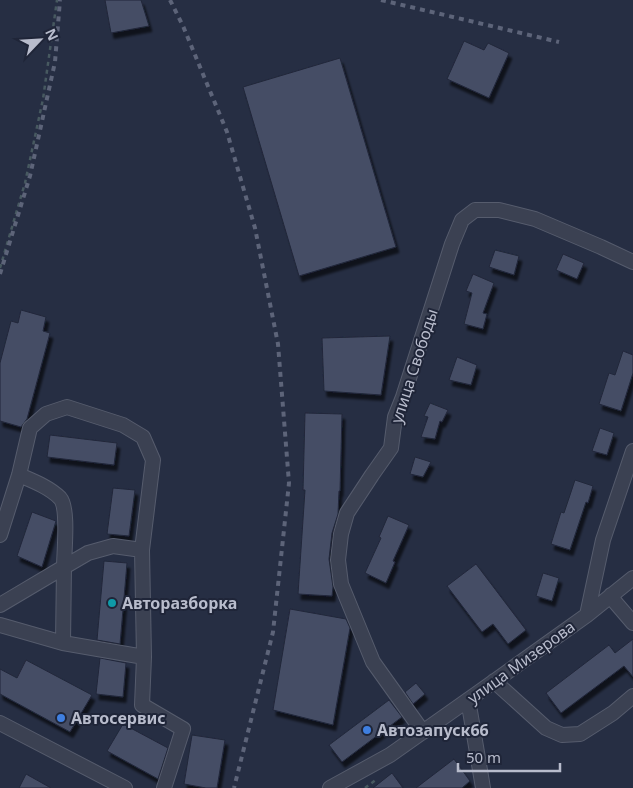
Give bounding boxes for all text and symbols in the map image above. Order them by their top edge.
north arrow [15,15,65,65]
text: N [41,25,63,43]
street label: улица Свободы [385,306,443,426]
place label: Авторазборка [122,592,237,614]
marker: Авторазборка [106,597,118,609]
street label: улица Мизерова [463,616,579,708]
place label: Автосервис [71,707,166,729]
marker: Автосервис [55,712,67,724]
place label: Автозапуск66 [377,719,489,741]
marker: Автозапуск66 [361,724,373,736]
scale bar [458,740,560,772]
text: 50 m [466,747,501,767]

